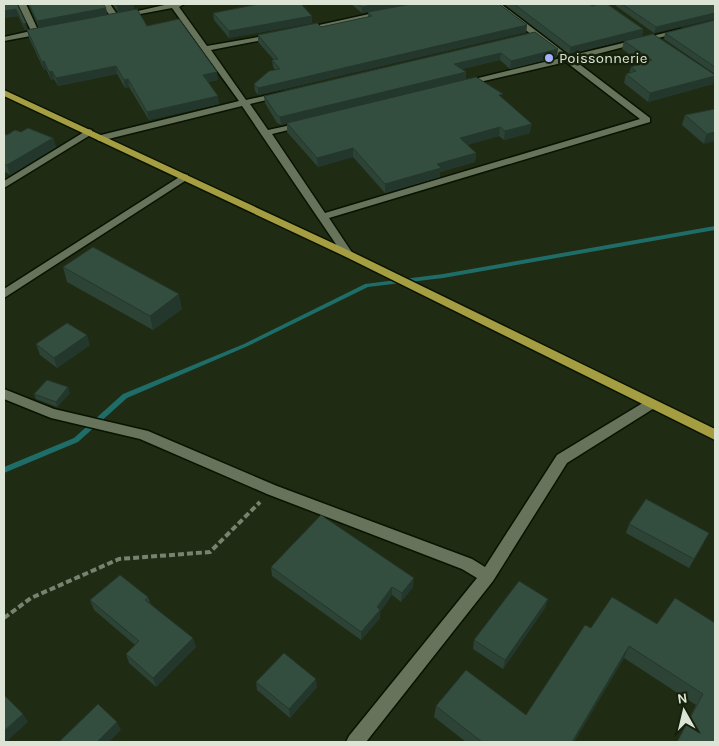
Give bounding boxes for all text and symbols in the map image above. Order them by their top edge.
place label: Poissonnerie [559,49,647,67]
marker: Poissonnerie [543,52,555,64]
north arrow [659,686,709,736]
text: N [676,690,688,708]

